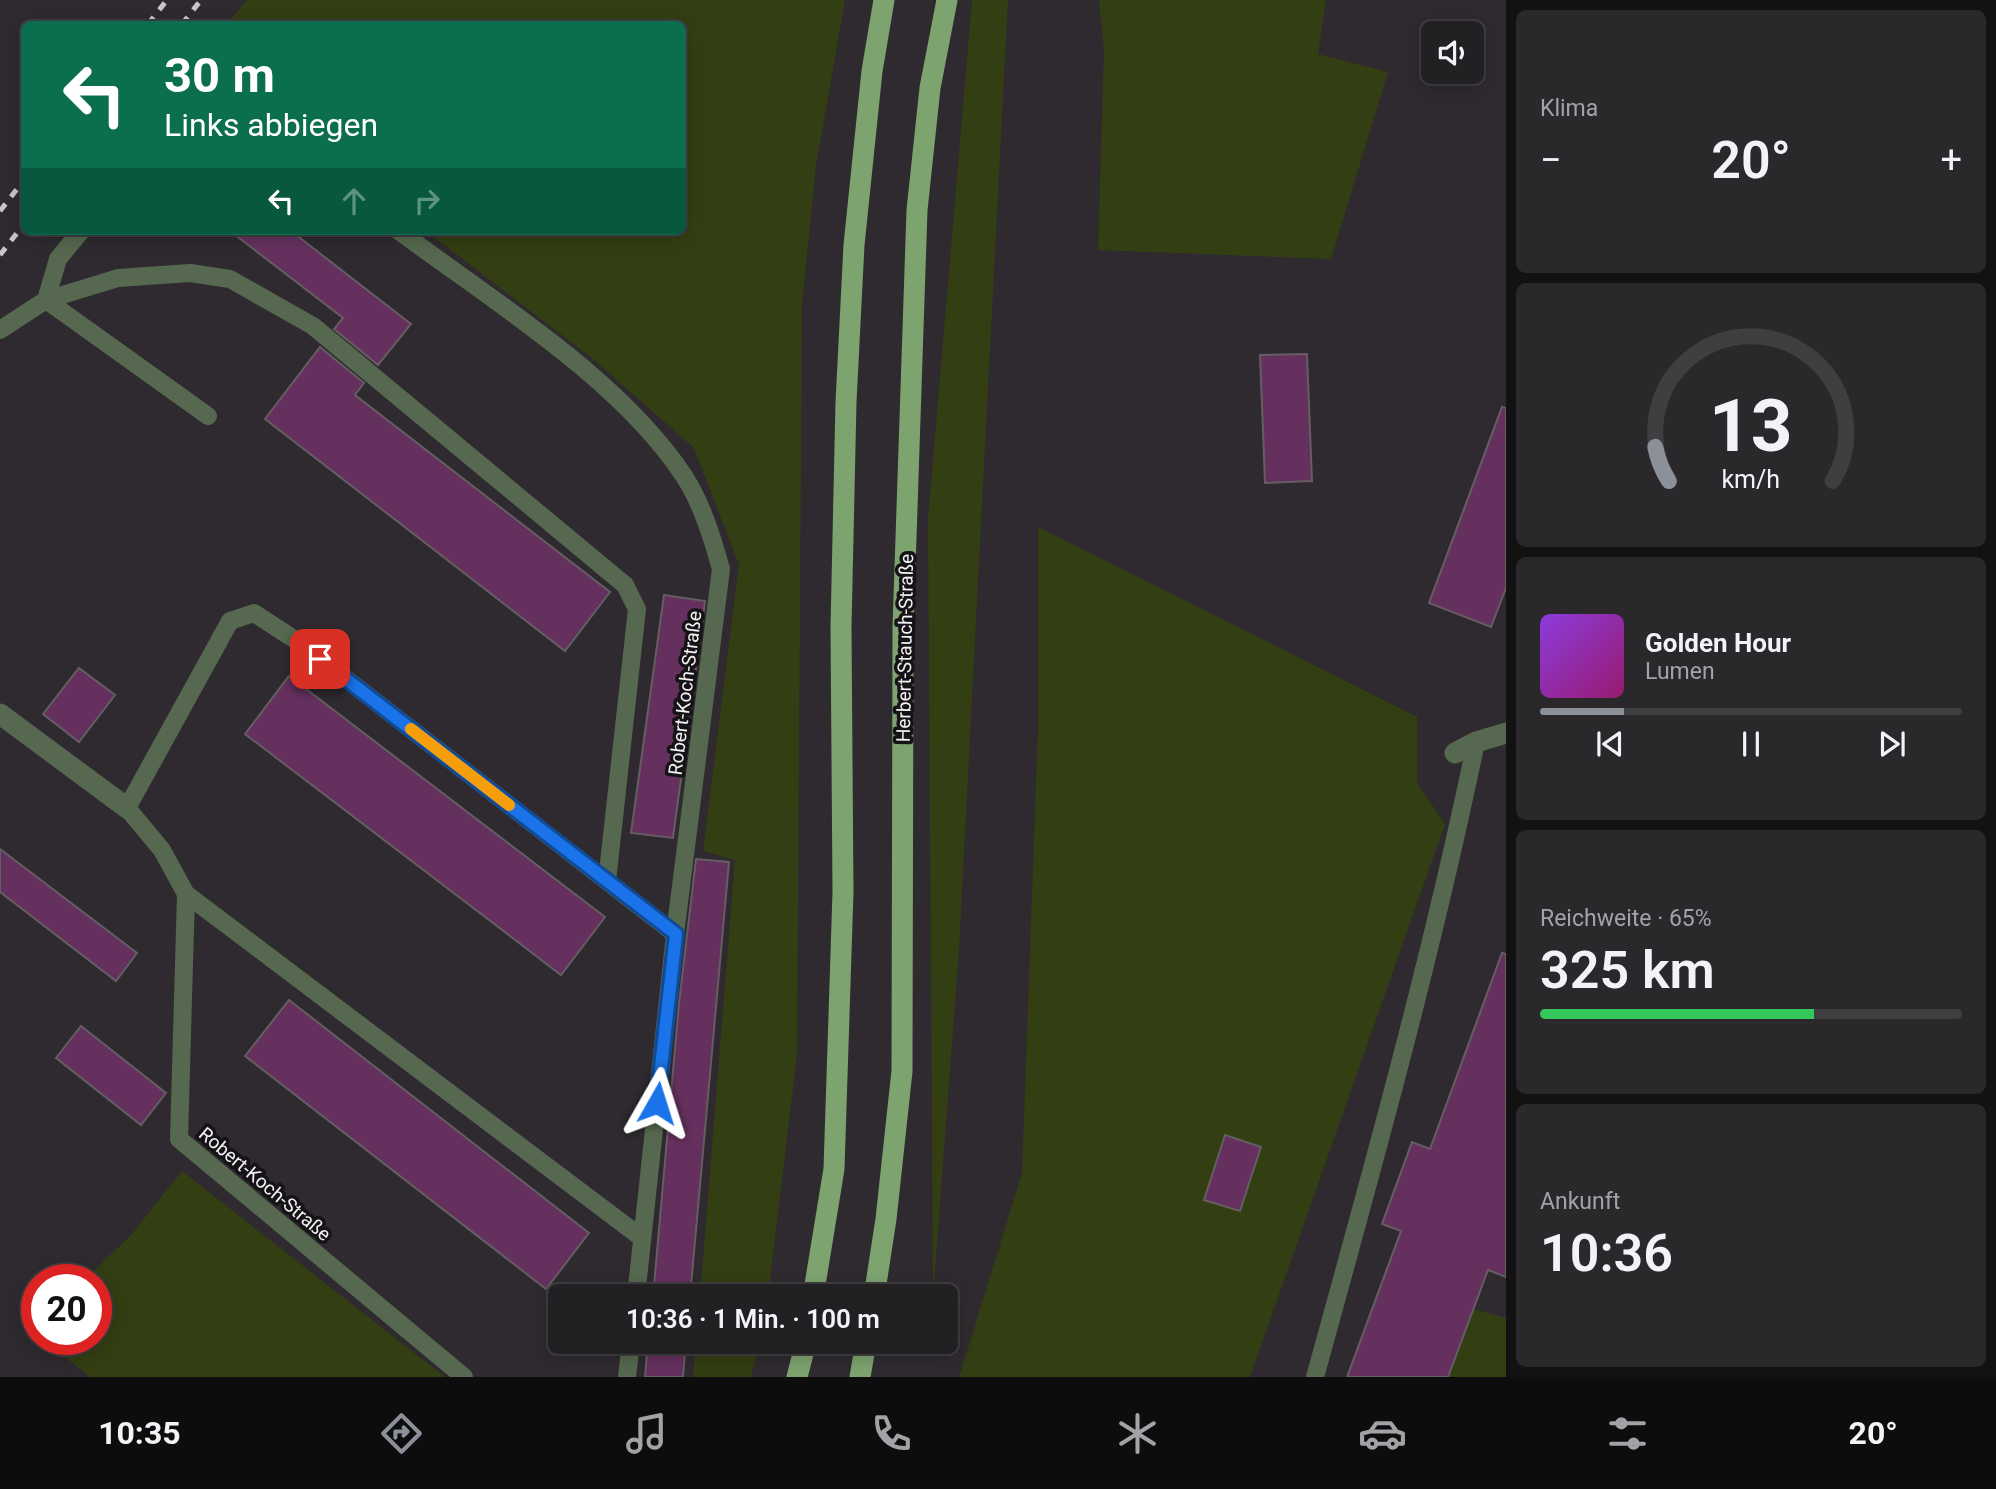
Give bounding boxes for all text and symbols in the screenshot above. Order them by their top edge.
map controls [1421,21,1484,84]
button: sound [1421,21,1484,84]
text: 30 m [164,47,275,104]
icon: left [49,49,140,140]
text: Klima [1540,95,1598,122]
text: Links abbiegen [164,106,378,144]
text: 20° [1711,130,1791,191]
text: − [1540,138,1562,182]
text: + [1940,138,1962,182]
icon: left [262,182,300,220]
icon: ahead [335,182,373,220]
icon: right [408,182,446,220]
text: 13 [1709,384,1793,470]
text: km/h [1722,465,1780,494]
street label: Herbert-Stauch-Straße [892,554,918,742]
street label: Robert-Koch-Straße [664,610,706,776]
text: Golden Hour [1645,628,1791,658]
pin [290,629,350,689]
icon: arrive [301,640,339,678]
text: Lumen [1645,658,1715,685]
icon: previous [1591,725,1629,763]
icon: pause [1732,725,1770,763]
icon: next [1873,725,1911,763]
text: Reichweite · 65% [1540,905,1712,932]
text: 325 km [1540,940,1715,1001]
position arrow [620,1066,694,1140]
street label: Robert-Koch-Straße [194,1122,336,1246]
text: Ankunft [1540,1188,1620,1215]
text: 10:36 [1540,1223,1673,1284]
speed limit sign: 20 [21,1264,112,1355]
text: 10:36 · 1 Min. · 100 m [626,1304,880,1334]
icon: directions [377,1409,426,1458]
icon: music [622,1409,671,1458]
icon: phone [867,1409,916,1458]
icon: climate [1113,1409,1162,1458]
icon: car [1358,1409,1407,1458]
icon: filters [1603,1409,1652,1458]
text: 10:35 [98,1414,181,1452]
text: 20° [1849,1414,1898,1452]

